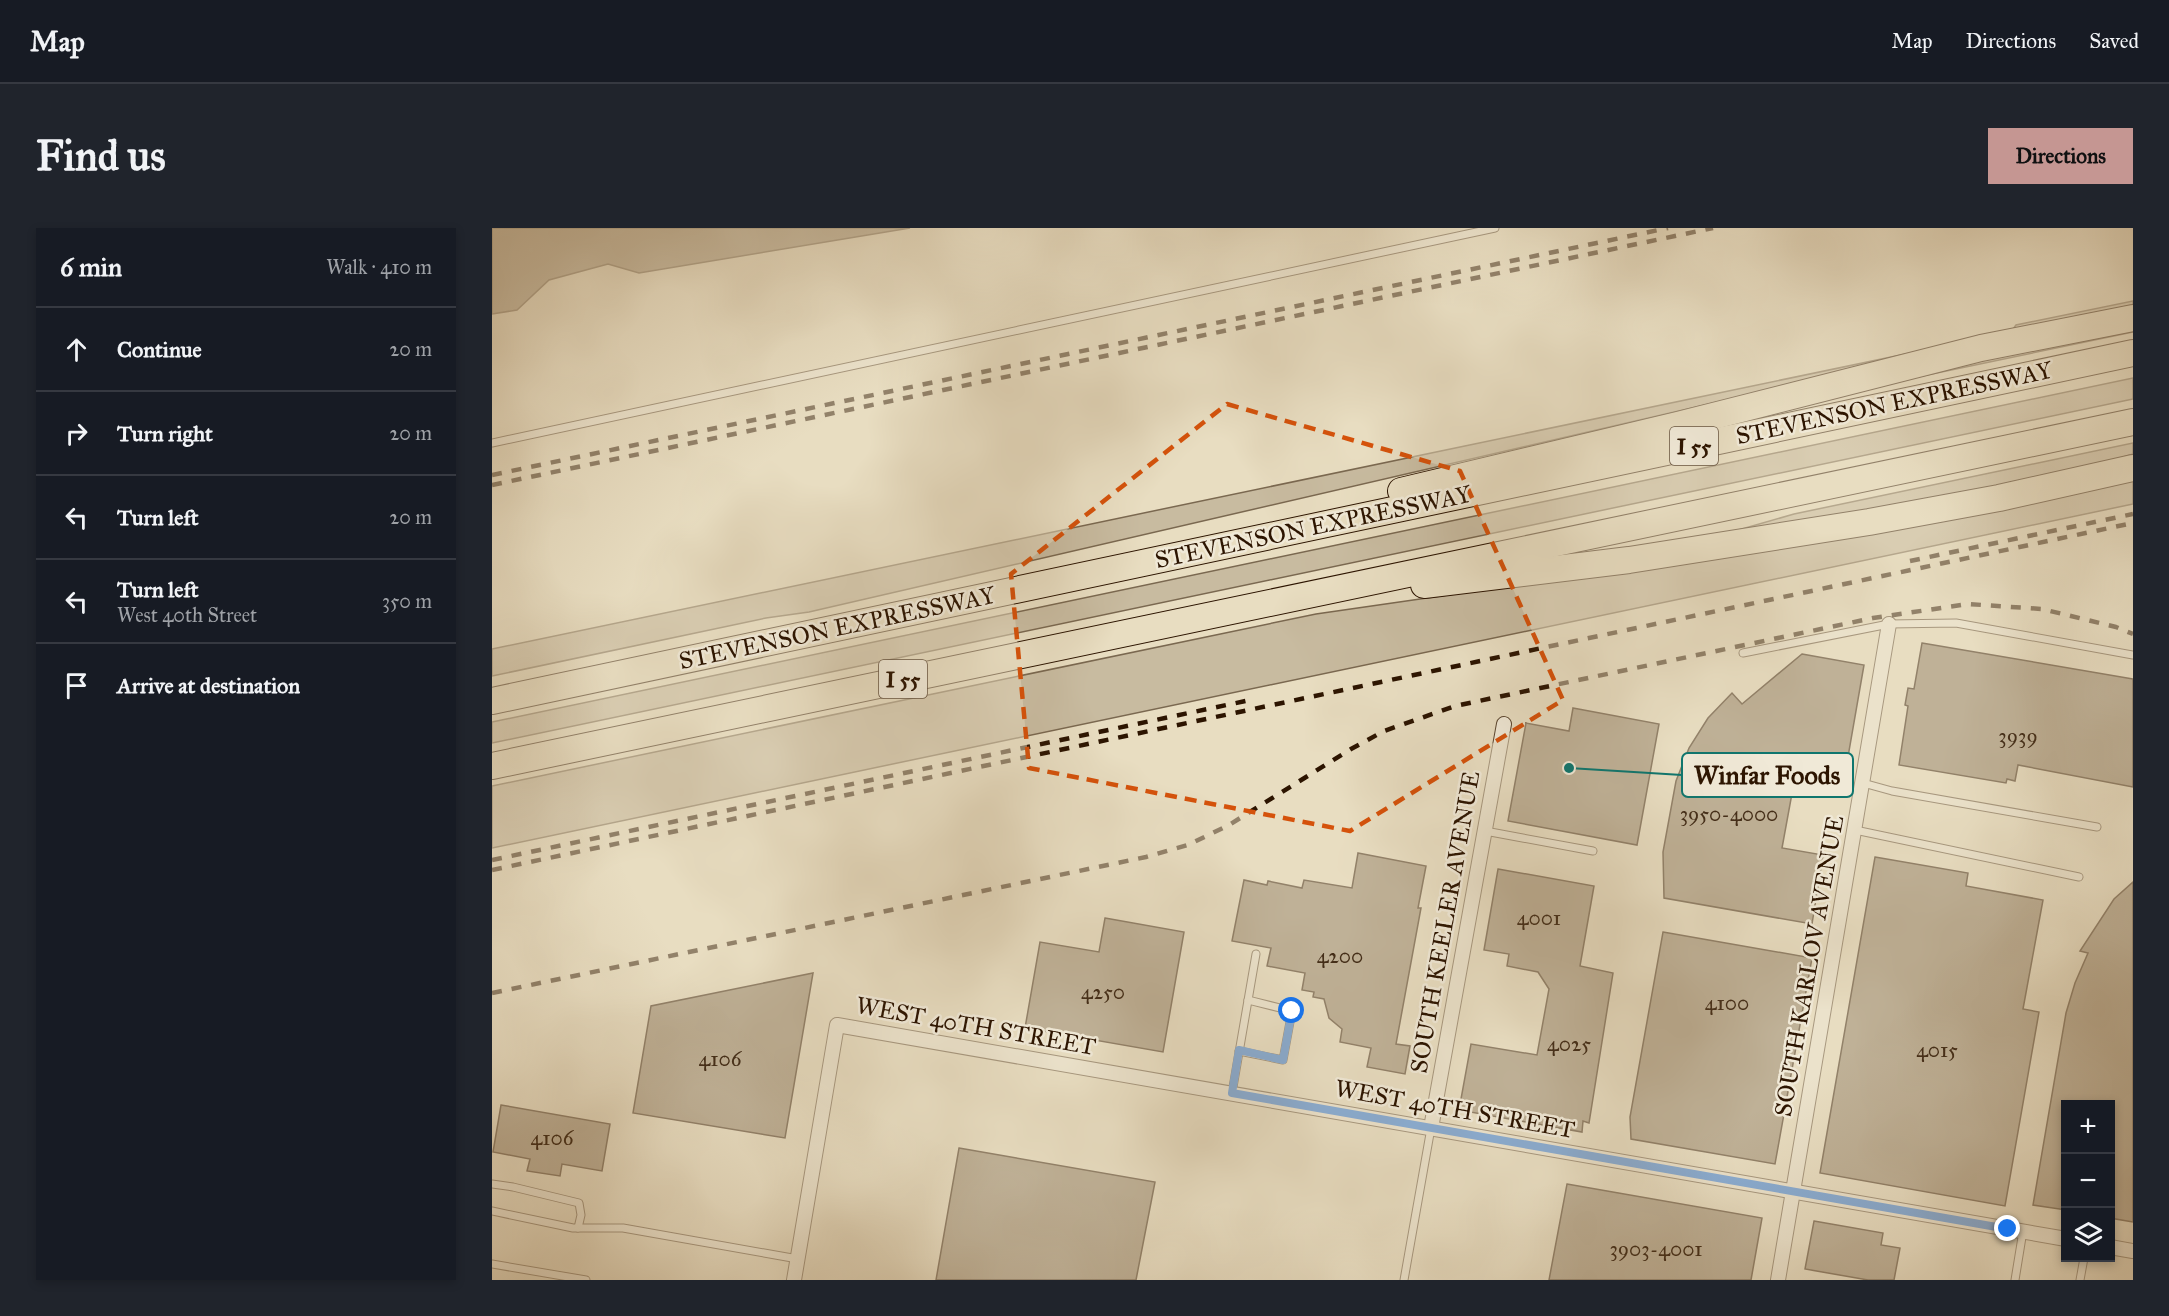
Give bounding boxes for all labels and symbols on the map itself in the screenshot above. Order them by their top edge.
street label: STEVENSON EXPRESSWAY [1733,355,2056,451]
road number: I 55 [1670,427,1718,465]
street label: STEVENSON EXPRESSWAY [1152,479,1475,575]
street label: STEVENSON EXPRESSWAY [676,580,999,676]
road number: I 55 [879,660,927,698]
house number: 3939 [1998,723,2038,749]
callout: Winfar Foods [1682,753,1853,797]
text: Winfar Foods [1694,759,1841,791]
street label: SOUTH KEELER AVENUE [1404,769,1486,1075]
house number: 3950-4000 [1680,801,1778,827]
street label: SOUTH KARLOV AVENUE [1768,813,1850,1119]
house number: 4001 [1517,905,1561,931]
house number: 4200 [1317,943,1363,969]
house number: 4250 [1081,979,1125,1005]
street label: WEST 40TH STREET [854,990,1098,1062]
house number: 4100 [1705,990,1749,1016]
route start [1278,997,1304,1023]
house number: 4025 [1547,1031,1591,1057]
house number: 4015 [1916,1037,1958,1063]
house number: 4106 [699,1046,743,1072]
street label: WEST 40TH STREET [1333,1073,1577,1145]
house number: 4106 [531,1125,575,1151]
route end [1994,1215,2020,1241]
house number: 3903-4001 [1609,1236,1703,1262]

